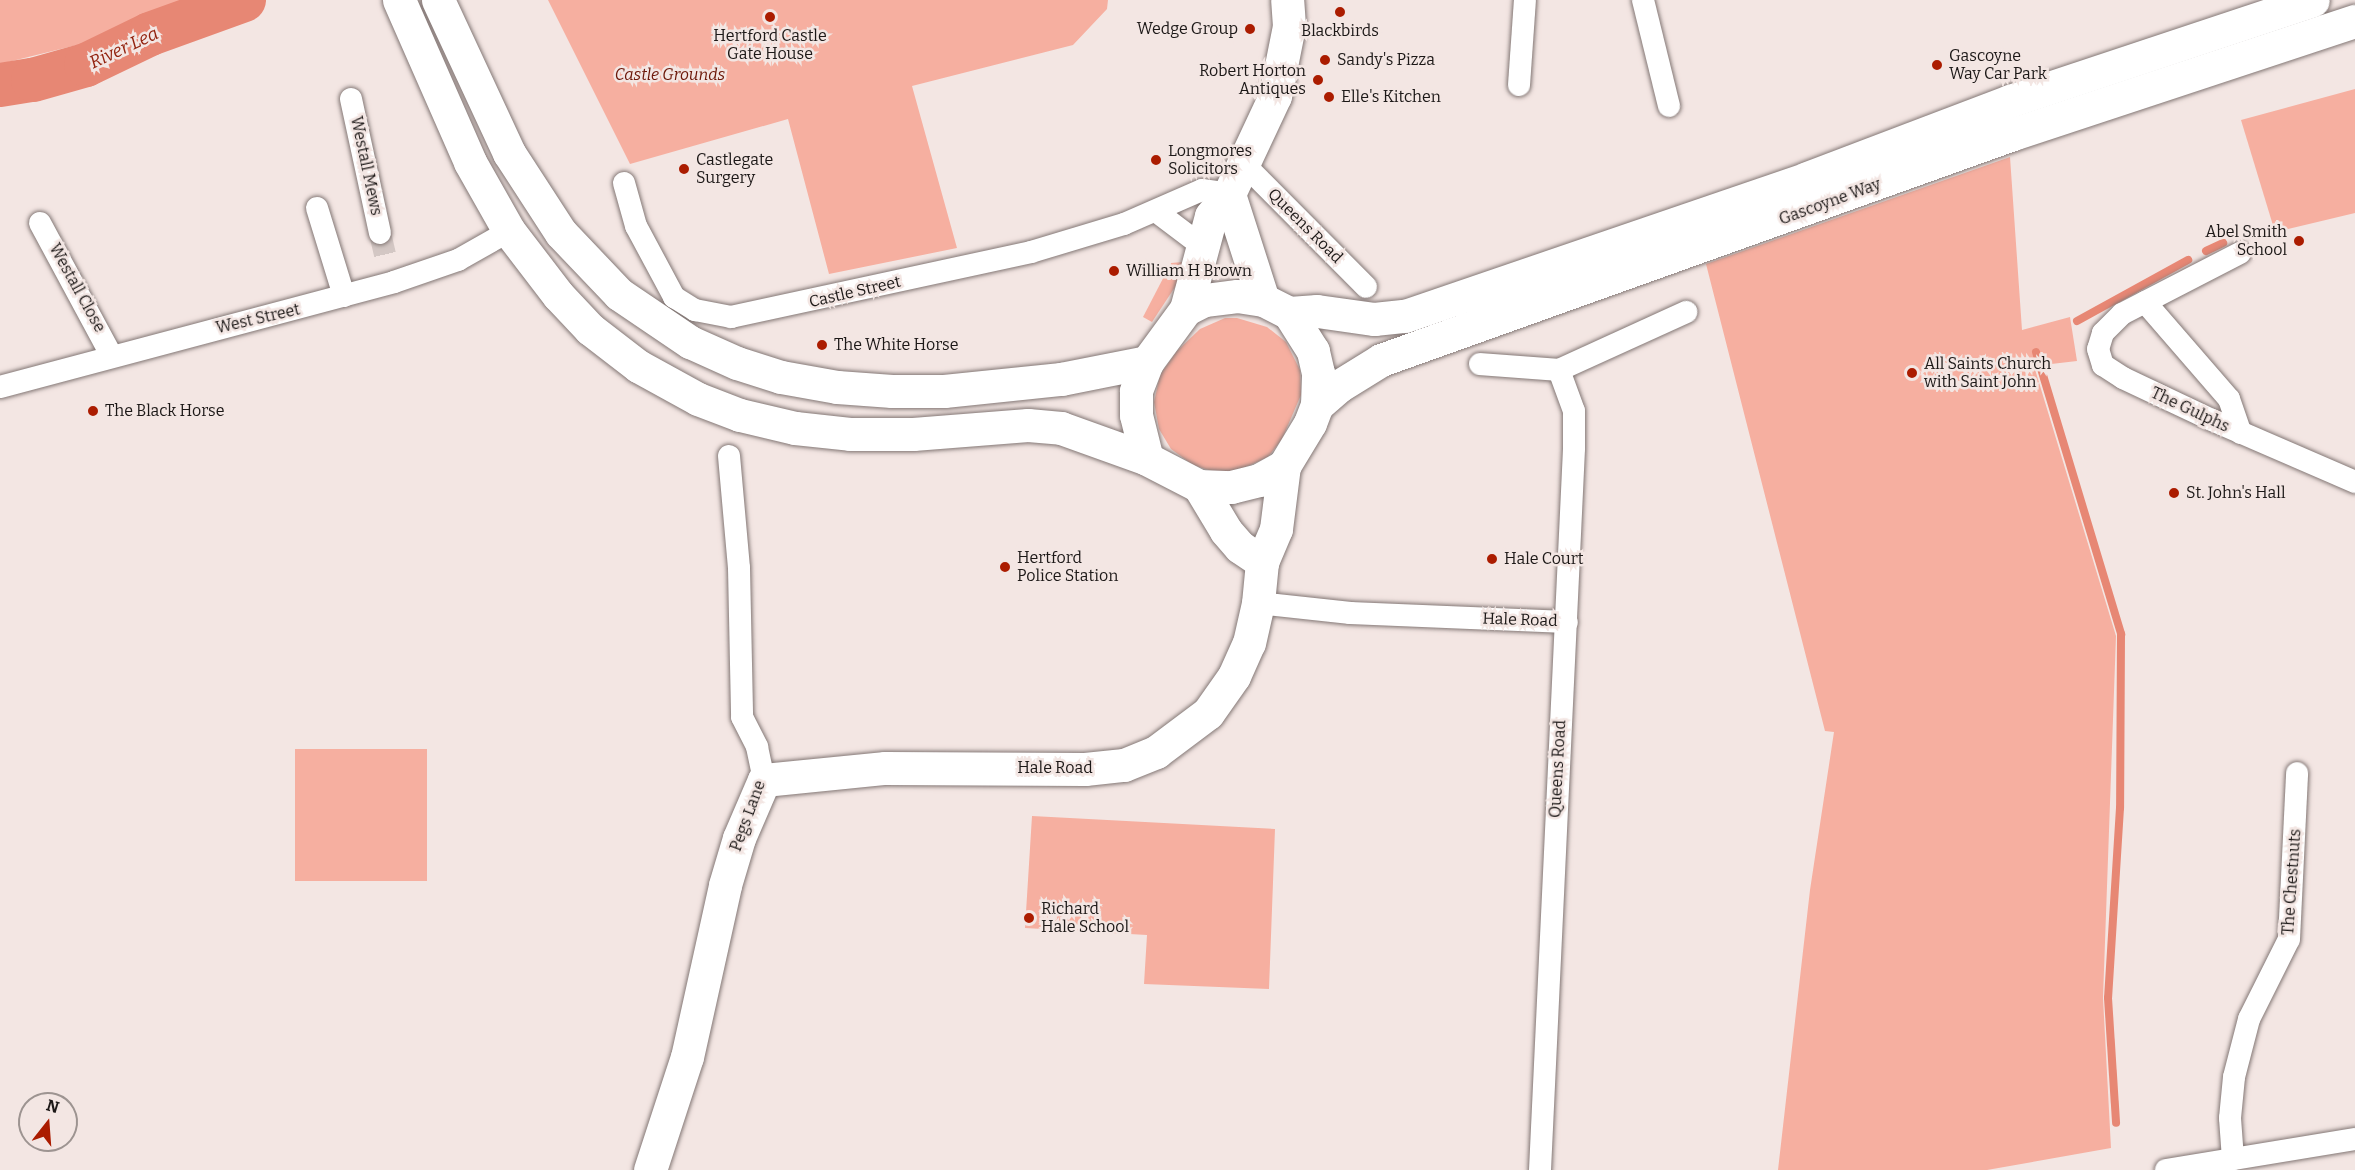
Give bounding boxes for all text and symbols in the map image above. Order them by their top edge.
marker: Blackbirds [1333,5,1347,19]
marker: Hertford Castle Gate House [763,10,777,24]
place label: Wedge Group [1137,19,1238,39]
place label: Blackbirds [1301,21,1379,41]
marker: Wedge Group [1243,22,1257,36]
water label: River Lea [86,23,162,73]
place label: Hertford Castle Gate House [713,26,827,64]
place label: Gascoyne Way Car Park [1949,46,2047,84]
place label: Sandy's Pizza [1337,50,1435,70]
marker: Sandy's Pizza [1318,53,1332,67]
marker: Gascoyne Way Car Park [1930,58,1944,72]
place label: Robert Horton Antiques [1199,61,1306,99]
park label: Castle Grounds [615,65,725,85]
marker: Robert Horton Antiques [1311,73,1325,87]
place label: Elle's Kitchen [1341,87,1441,107]
marker: Elle's Kitchen [1322,90,1336,104]
street label: Westall Mews [346,115,386,217]
place label: Longmores Solicitors [1168,141,1252,179]
place label: Castlegate Surgery [696,150,773,188]
marker: Longmores Solicitors [1149,153,1163,167]
marker: Castlegate Surgery [677,162,691,176]
street label: Gascoyne Way [1776,175,1884,229]
street label: Queens Road [1264,185,1346,267]
place label: Abel Smith School [2205,222,2287,260]
marker: Abel Smith School [2292,234,2306,248]
street label: Westall Close [45,240,109,336]
place label: William H Brown [1126,261,1252,281]
marker: William H Brown [1107,264,1121,278]
street label: Castle Street [807,272,903,312]
street label: West Street [214,300,302,338]
place label: The White Horse [834,335,958,355]
marker: The White Horse [815,338,829,352]
place label: All Saints Church with Saint John [1924,354,2051,392]
marker: All Saints Church with Saint John [1905,366,1919,380]
street label: The Gulphs [2148,383,2232,437]
place label: The Black Horse [105,401,224,421]
marker: The Black Horse [86,404,100,418]
place label: St. John's Hall [2186,483,2285,503]
marker: St. John's Hall [2167,486,2181,500]
place label: Hertford Police Station [1017,548,1118,586]
place label: Hale Court [1504,549,1584,569]
marker: Hale Court [1485,552,1499,566]
marker: Hertford Police Station [998,560,1012,574]
street label: Hale Road [1482,609,1558,631]
street label: Queens Road [1546,720,1570,818]
street label: Hale Road [1017,758,1093,778]
street label: Pegs Lane [726,778,770,854]
street label: The Chestnuts [2279,828,2305,936]
place label: Richard Hale School [1041,899,1129,937]
marker: Richard Hale School [1022,911,1036,925]
north arrow [18,1092,78,1152]
text: N [44,1095,62,1117]

